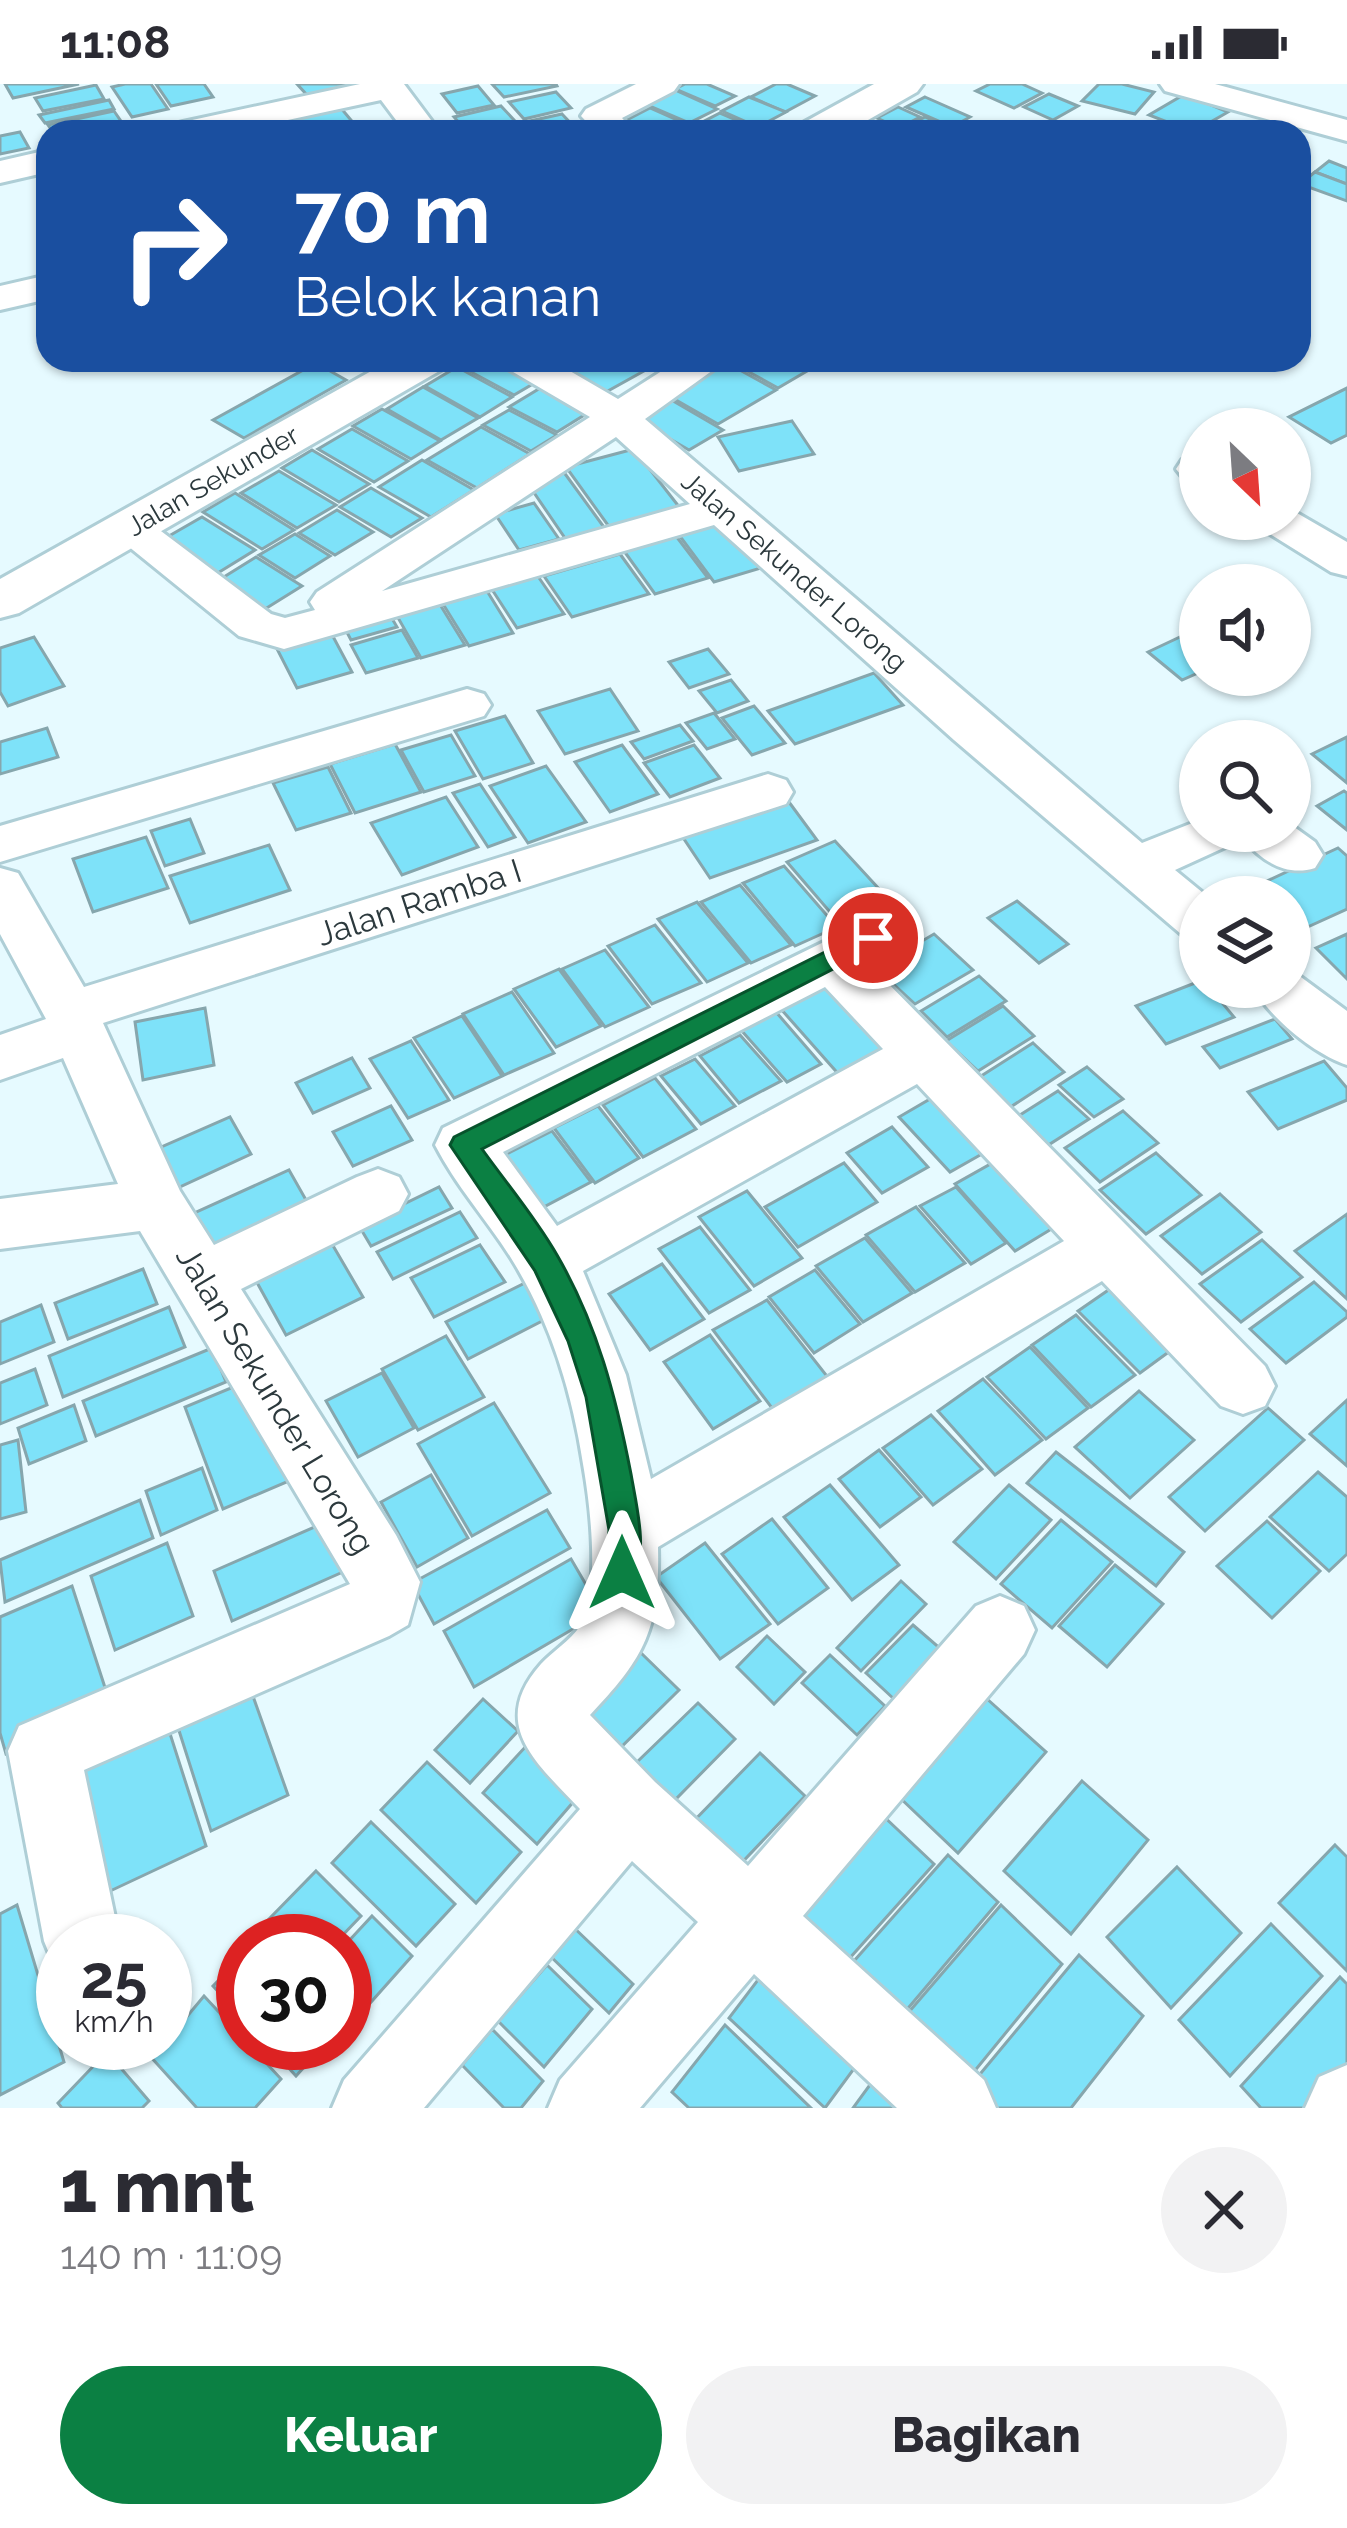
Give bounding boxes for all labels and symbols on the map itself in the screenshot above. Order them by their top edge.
north arrow [1179,408,1311,540]
street label: Jalan Sekunder [122,419,304,542]
street label: Jalan Sekunder Lorong [676,465,913,678]
street label: Jalan Ramba I [312,851,526,954]
pin [822,887,924,989]
street label: Jalan Sekunder Lorong [168,1239,383,1561]
position arrow [559,1510,685,1636]
speed limit sign: 30 [216,1914,372,2070]

